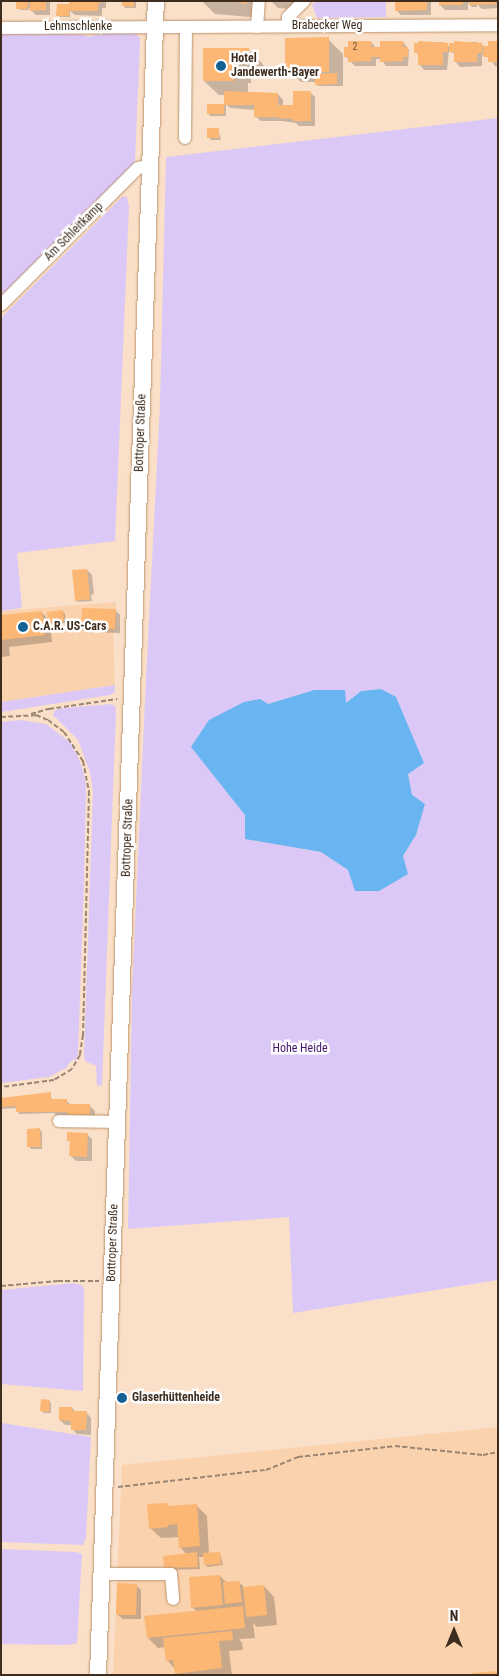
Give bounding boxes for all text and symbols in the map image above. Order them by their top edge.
street label: Brabecker Weg [292,19,362,33]
street label: Lehmschlenke [44,20,112,34]
house number: 2 [353,41,357,53]
place label: Hotel Jandewerth-Bayer [231,52,319,80]
marker: Hotel Jandewerth-Bayer [215,60,227,72]
street label: Am Schleitkamp [42,200,106,264]
street label: Bottroper Straße [132,394,150,472]
place label: C.A.R. US-Cars [33,620,106,634]
marker: C.A.R. US-Cars [17,621,29,633]
street label: Bottroper Straße [119,799,137,877]
park label: Hohe Heide [272,1042,328,1056]
street label: Bottroper Straße [104,1204,122,1282]
place label: Glaserhüttenheide [132,1391,220,1405]
marker: Glaserhüttenheide [116,1392,128,1404]
north arrow [429,1606,479,1656]
text: N [450,1608,458,1624]

